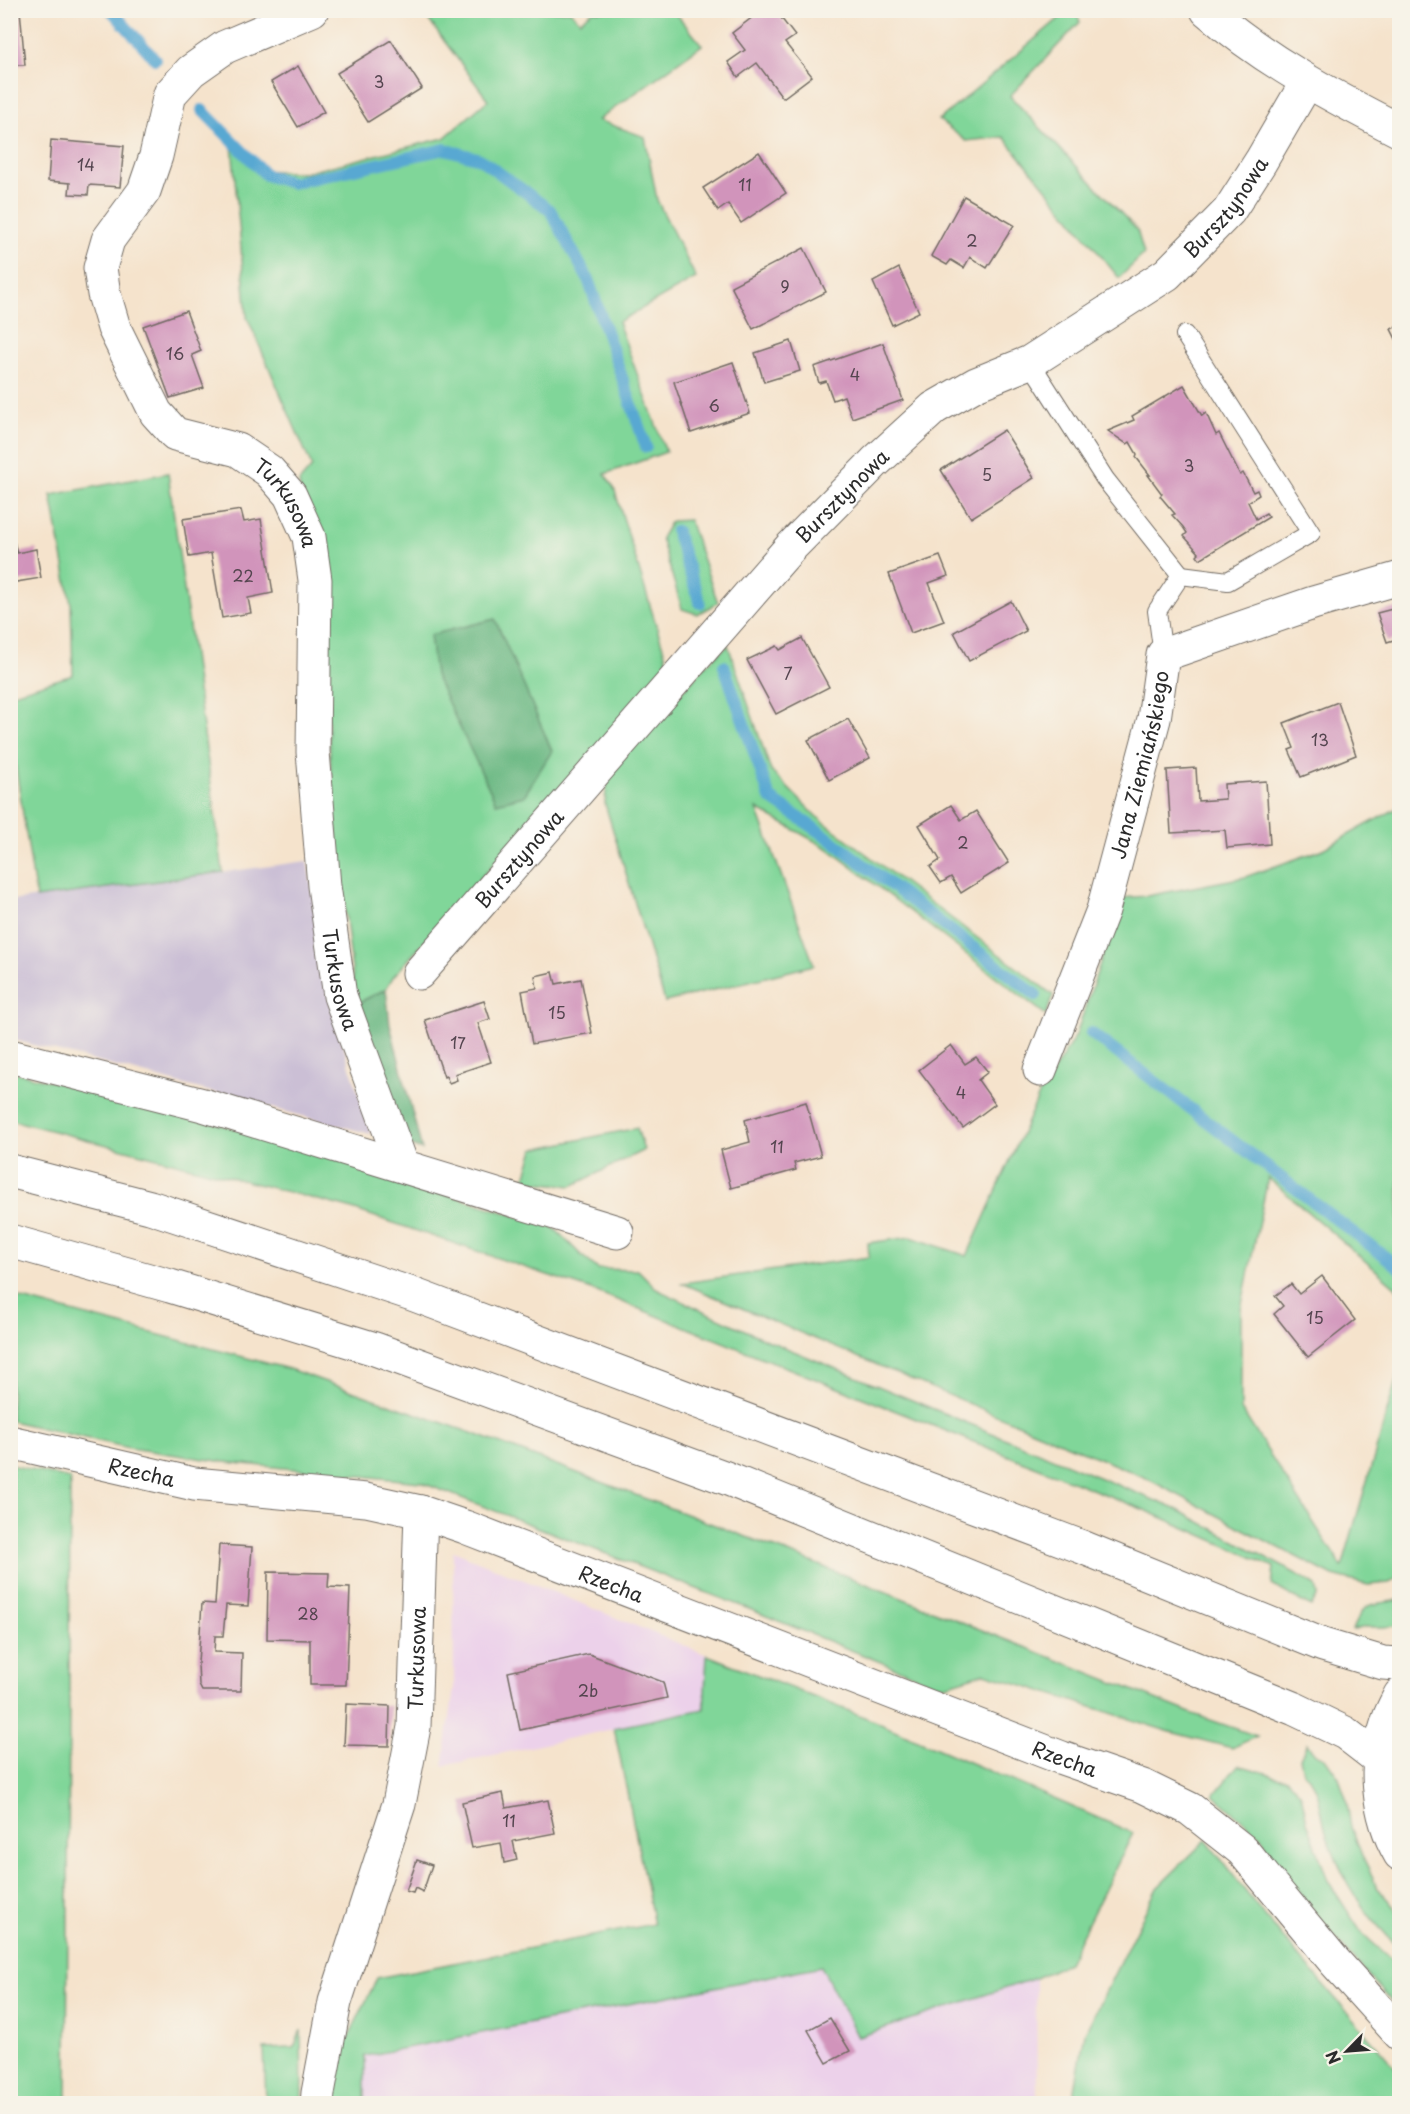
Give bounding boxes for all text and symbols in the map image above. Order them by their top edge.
house number: 3 [374,69,384,93]
street label: Bursztynowa [1176,150,1275,264]
house number: 14 [77,152,95,176]
house number: 11 [738,172,752,196]
house number: 2 [966,228,978,252]
house number: 9 [780,274,790,298]
house number: 16 [166,341,184,365]
house number: 4 [850,362,860,386]
house number: 6 [708,393,720,417]
street label: Bursztynowa [788,441,896,550]
street label: Turkusowa [248,450,325,550]
house number: 3 [1184,453,1194,477]
house number: 5 [982,462,992,486]
house number: 22 [232,563,254,587]
house number: 7 [783,661,793,685]
street label: Jana Ziemiańskiego [1102,669,1176,862]
house number: 13 [1311,727,1329,751]
street label: Bursztynowa [467,802,571,914]
house number: 2 [957,830,969,854]
street label: Turkusowa [315,927,367,1035]
house number: 15 [548,1000,566,1024]
house number: 17 [450,1030,466,1054]
house number: 4 [956,1080,966,1104]
house number: 11 [770,1134,784,1158]
house number: 15 [1306,1305,1324,1329]
street label: Rzecha [105,1450,178,1494]
street label: Rzecha [574,1557,649,1610]
house number: 28 [297,1601,319,1625]
street label: Turkusowa [400,1605,433,1710]
house number: 2b [578,1678,598,1702]
street label: Rzecha [1027,1733,1102,1784]
house number: 11 [502,1808,516,1832]
north arrow [1317,2021,1377,2081]
text: N [1319,2047,1346,2069]

